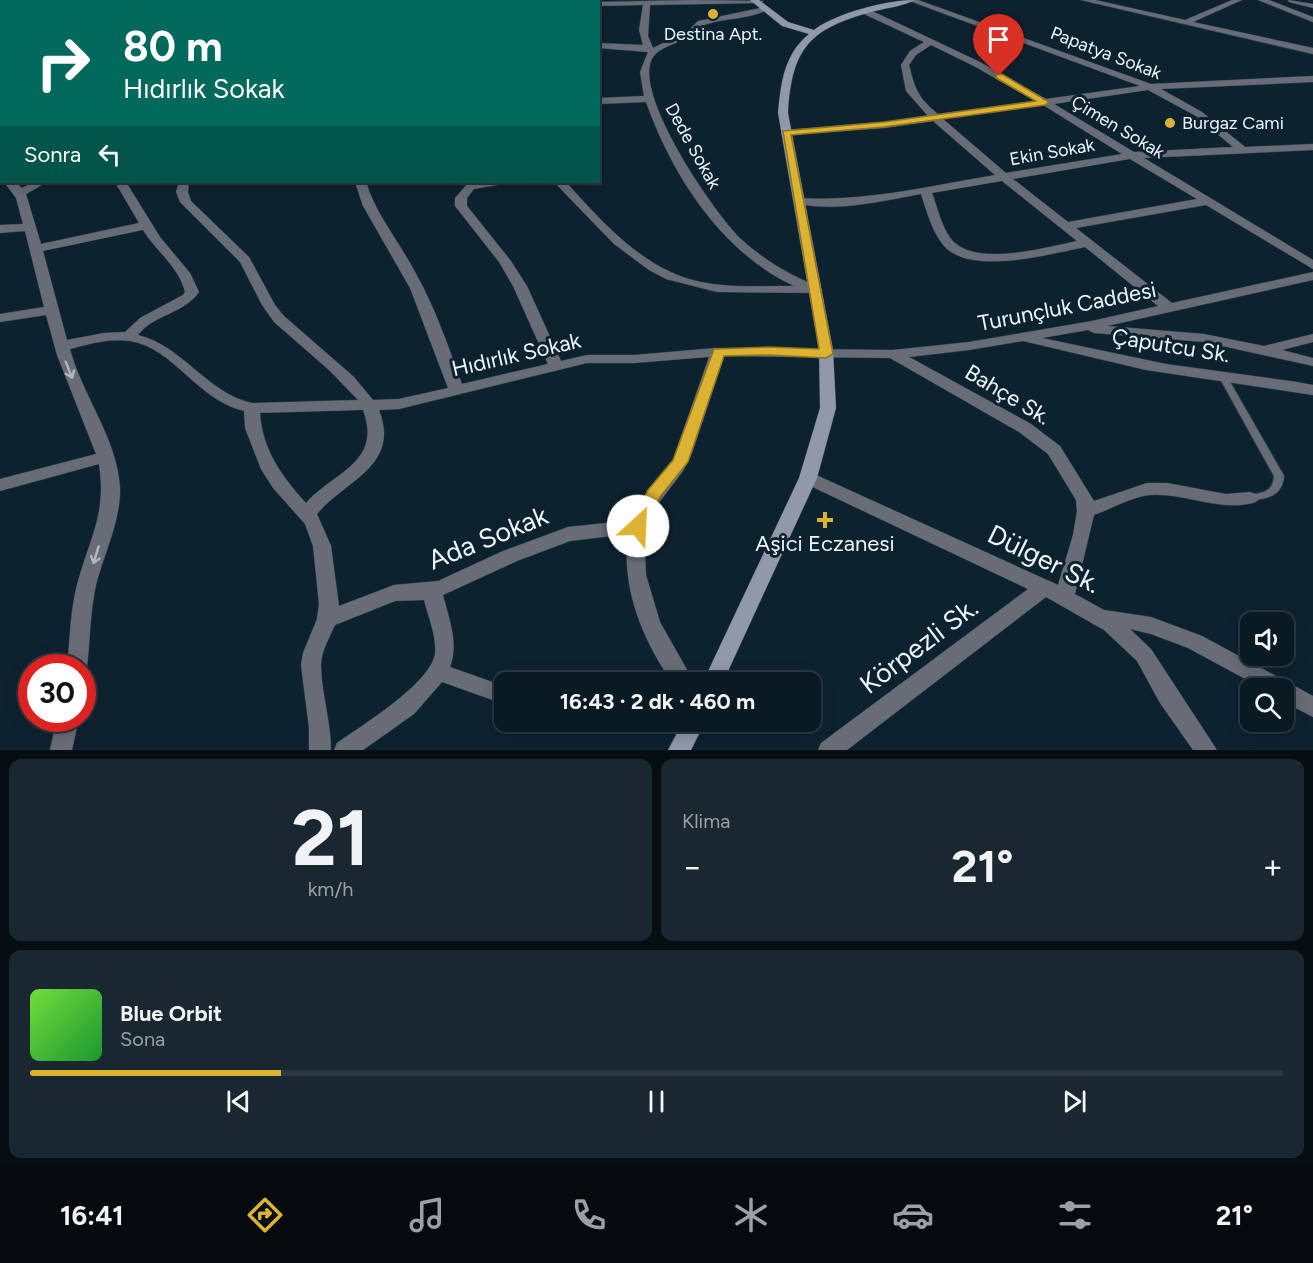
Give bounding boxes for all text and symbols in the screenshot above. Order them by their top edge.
marker: Destina Apt. [706,7,720,21]
pin [973,14,1024,76]
text: 80 m [123,21,223,72]
street label: Papatya Sokak [1048,22,1165,84]
place label: Destina Apt. [664,23,762,45]
icon: arrive [982,23,1015,56]
icon: right [24,24,102,102]
text: Hıdırlık Sokak [123,72,285,105]
street label: Çimen Sokak [1067,91,1169,164]
street label: Dede Sokak [660,99,726,193]
place label: Burgaz Cami [1182,112,1284,134]
marker: Burgaz Cami [1163,116,1177,130]
street label: Ekin Sokak [1008,134,1097,170]
icon: left [93,138,126,171]
text: Sonra [24,141,81,168]
street label: Turunçluk Caddesi [976,276,1158,337]
street label: Çaputcu Sk. [1110,323,1232,368]
street label: Hıdırlık Sokak [449,326,584,382]
street label: Bahçe Sk. [960,358,1055,430]
one-way arrow [65,360,76,379]
position arrow [606,494,670,558]
street label: Ada Sokak [423,498,553,576]
marker: Aşici Eczanesi [818,513,832,527]
street label: Dülger Sk. [982,517,1106,600]
place label: Aşici Eczanesi [755,530,895,557]
one-way arrow [90,545,101,564]
street label: Körpezli Sk. [853,591,984,701]
map controls [1240,612,1294,732]
button: sound [1240,612,1294,666]
speed limit sign: 30 [18,654,96,732]
button: search [1240,678,1294,732]
text: 16:43 · 2 dk · 460 m [560,688,755,715]
text: 21 [291,791,370,885]
text: Klima [682,809,730,833]
text: 21° [951,839,1014,893]
text: − [682,847,703,886]
text: + [1262,847,1283,886]
text: km/h [308,877,353,901]
text: Blue Orbit [120,1000,222,1027]
text: Sona [120,1027,165,1051]
icon: previous [222,1085,255,1118]
icon: pause [640,1085,673,1118]
icon: next [1058,1085,1091,1118]
icon: directions [244,1194,286,1236]
icon: music [406,1194,448,1236]
icon: phone [568,1194,610,1236]
icon: climate [730,1194,772,1236]
icon: car [892,1194,934,1236]
icon: filters [1054,1194,1096,1236]
text: 16:41 [60,1199,124,1232]
text: 21° [1216,1199,1253,1232]

